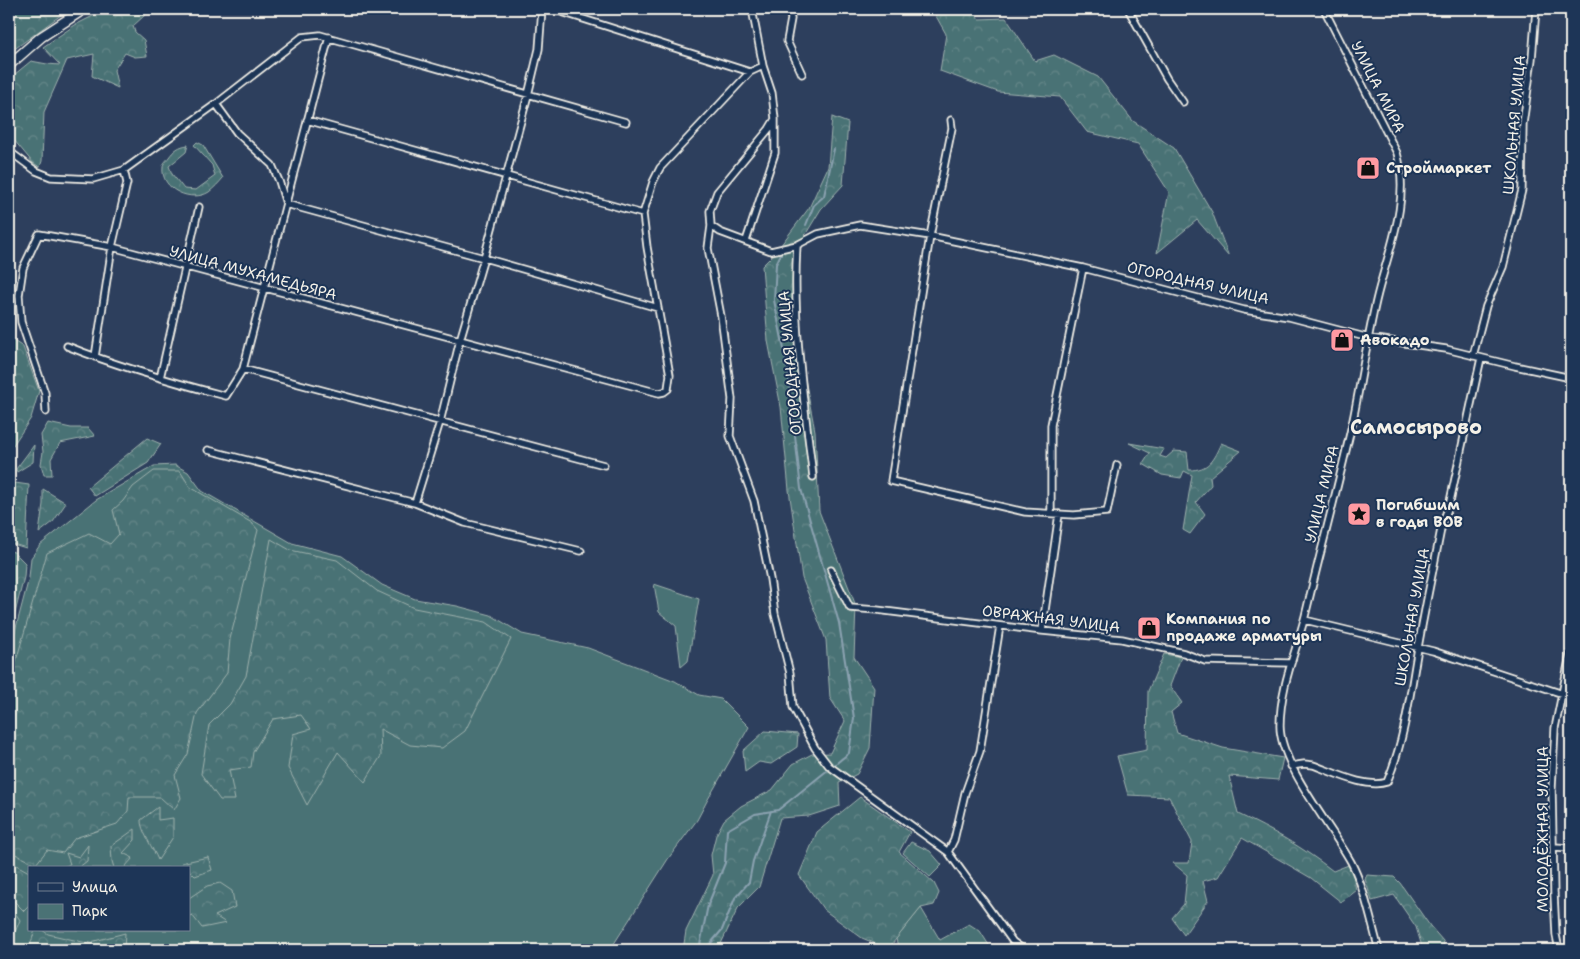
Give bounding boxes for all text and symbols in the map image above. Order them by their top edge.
street label: УЛИЦА МИРА [1346,38,1410,136]
street label: ШКОЛЬНАЯ УЛИЦА [1498,54,1530,196]
shop icon: Строймаркет [1355,155,1381,181]
place label: Строймаркет [1386,158,1491,178]
street label: УЛИЦА МУХАМЕДЬЯРА [167,241,339,305]
street label: ОГОРОДНАЯ УЛИЦА [1125,257,1271,309]
street label: ОГОРОДНАЯ УЛИЦА [774,290,806,436]
shop icon: Авокадо [1329,327,1355,353]
place label: Авокадо [1360,330,1430,350]
district label: Самосырово [1350,414,1482,440]
street label: УЛИЦА МИРА [1300,443,1344,545]
place label: Погибшим в годы ВОВ [1376,495,1463,532]
place icon: Погибшим в годы ВОВ [1346,501,1372,527]
street label: ШКОЛЬНАЯ УЛИЦА [1390,546,1434,688]
street label: ОВРАЖНАЯ УЛИЦА [981,601,1121,637]
place label: Компания по продаже арматуры [1166,609,1322,646]
shop icon: Компания по продаже арматуры [1136,615,1162,641]
street label: МОЛОДЁЖНАЯ УЛИЦА [1533,746,1553,912]
legend [28,866,190,932]
text: Улица [72,877,118,897]
text: Парк [72,901,108,921]

